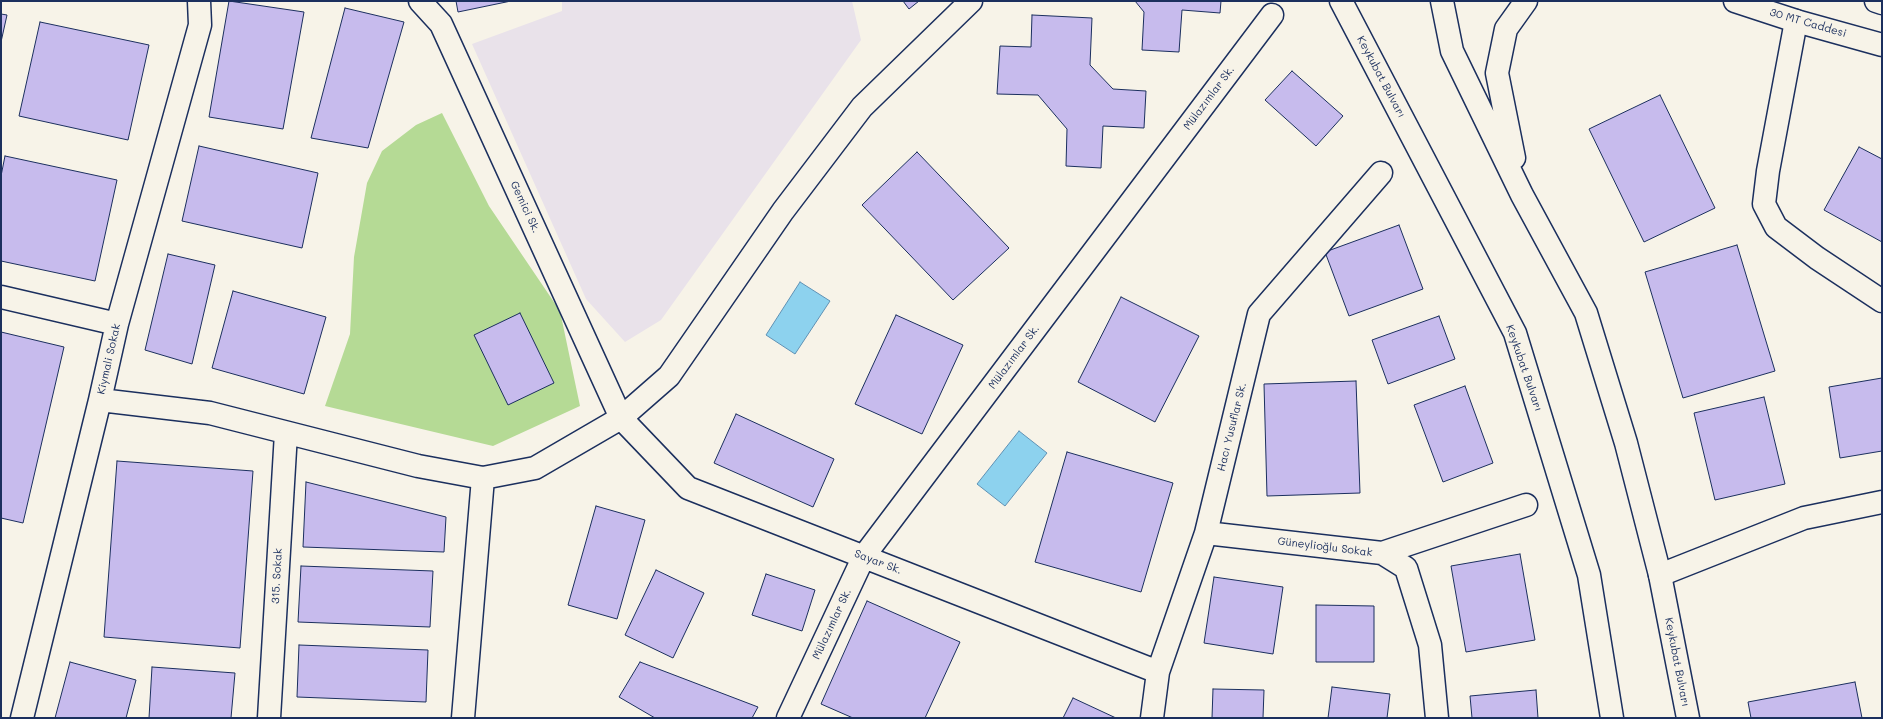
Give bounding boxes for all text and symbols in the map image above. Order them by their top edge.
street label: 30 MT Caddesi [1768,6,1848,40]
street label: Keykubat Bulvarı [1354,34,1408,120]
street label: Mülazımlar Sk. [1181,63,1237,133]
street label: Gemici Sk. [507,179,543,235]
street label: Kiymali Sokak [94,322,124,396]
street label: Mülazımlar Sk. [986,322,1042,392]
street label: Keykubat Bulvarı [1503,323,1545,413]
street label: Hacı Yusuflar Sk. [1215,381,1249,473]
street label: Güneylioğlu Sokak [1277,535,1373,559]
street label: Sayar Sk. [852,547,904,577]
street label: 315. Sokak [269,548,285,604]
street label: Mülazımlar Sk. [810,586,854,662]
street label: Keykubat Bulvarı [1662,616,1692,708]

